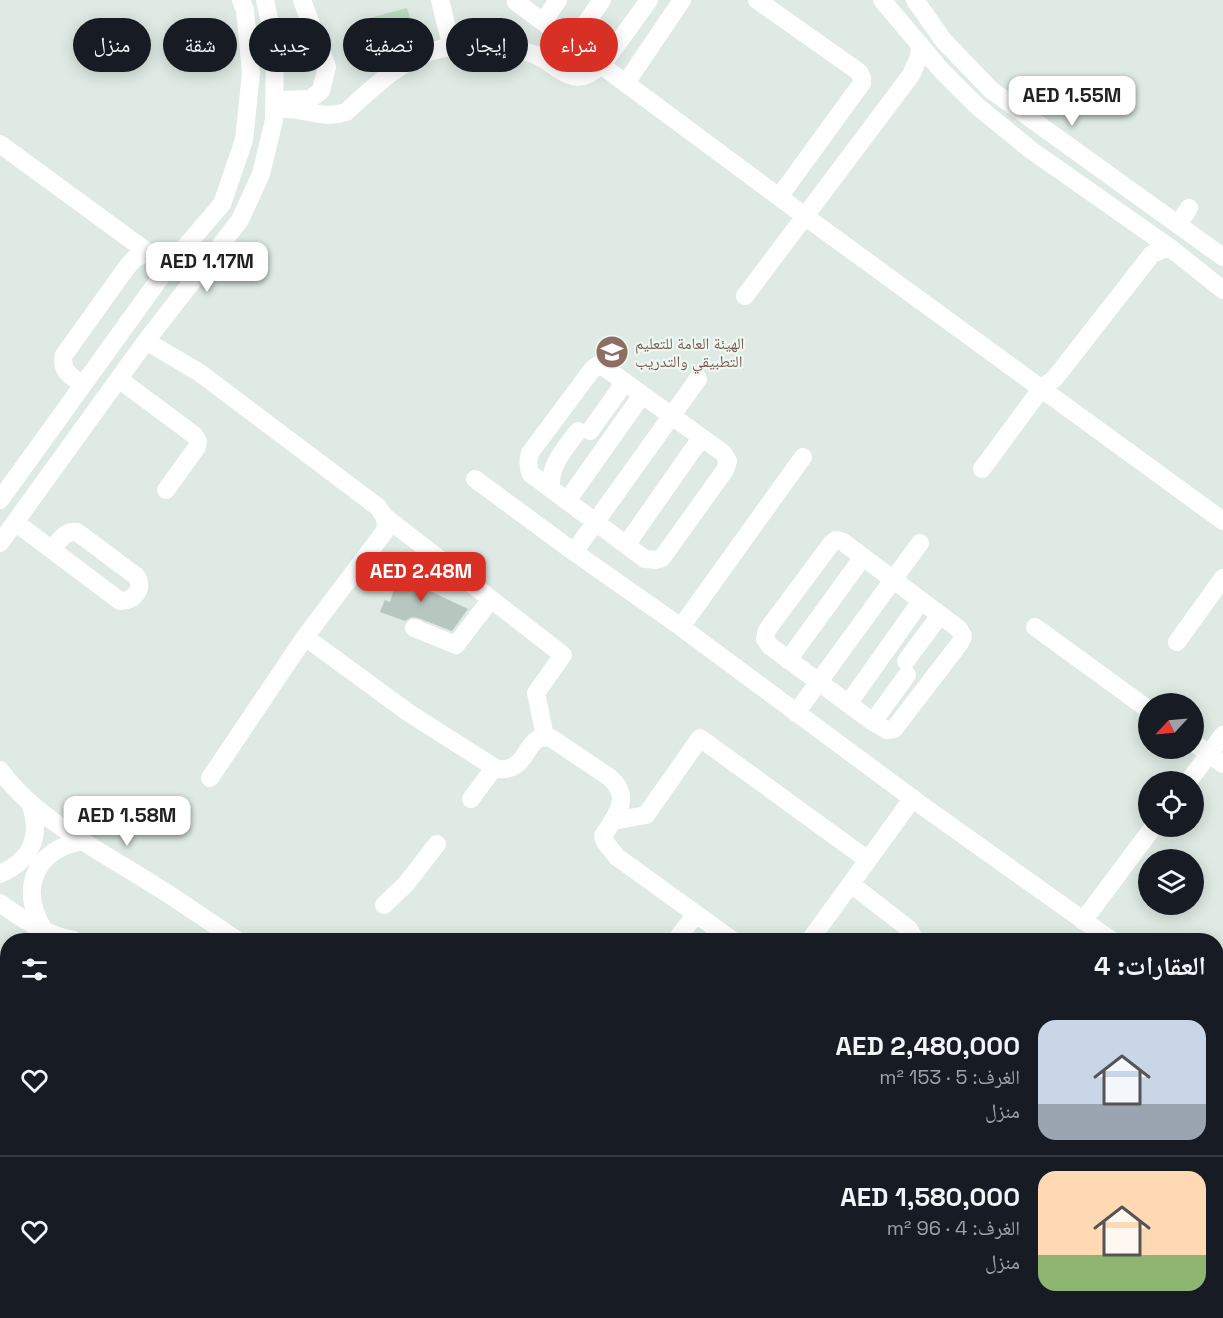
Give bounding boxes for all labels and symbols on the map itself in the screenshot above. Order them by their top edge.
pin: AED 1.55M [1003,76,1141,127]
pin: AED 1.17M [138,242,276,293]
place label: الهيئة العامة للتعليم التطبيقي والتدريب [635,333,744,374]
school or university icon: الهيئة العامة للتعليم التطبيقي والتدريب [594,334,630,370]
pin: AED 2.48M [352,552,490,603]
north arrow [1138,693,1204,759]
pin: AED 1.58M [58,796,196,847]

